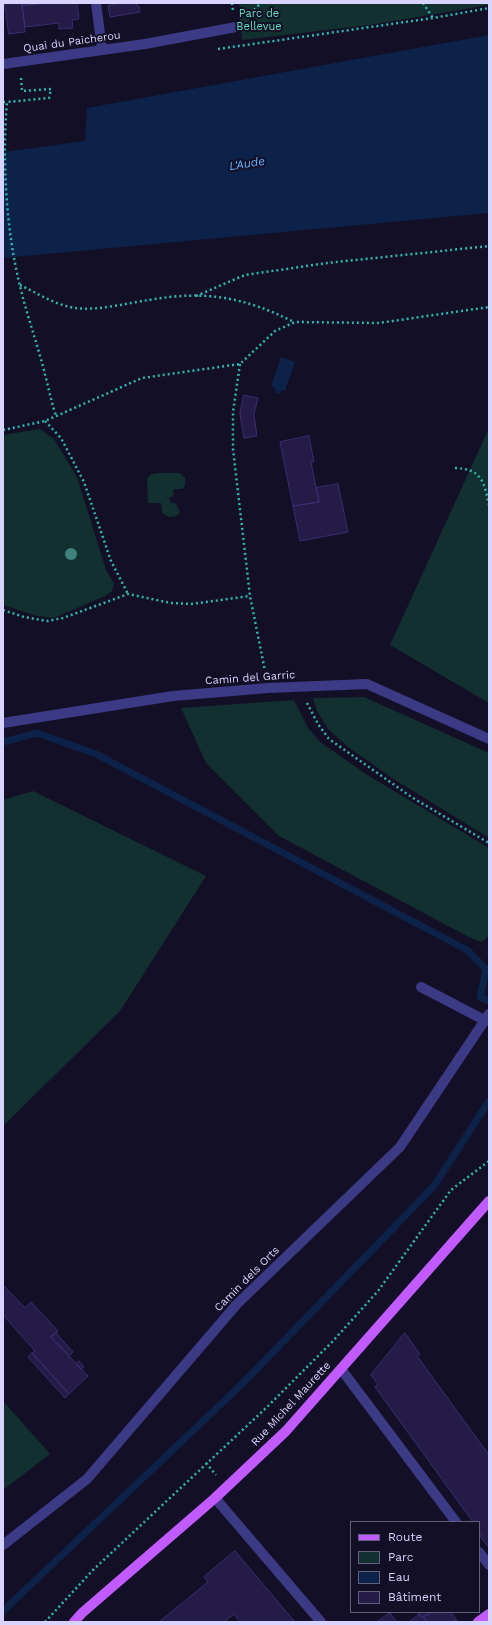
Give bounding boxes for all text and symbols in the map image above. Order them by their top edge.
park label: Parc de Bellevue [236,7,282,33]
street label: Quai du Paicherou [22,29,122,55]
water label: L'Aude [228,154,266,174]
street label: Camin del Garric [204,668,296,688]
street label: Camin dels Orts [212,1244,282,1314]
street label: Rue Michel Maurette [248,1359,334,1449]
legend [350,1521,480,1613]
text: Route [388,1530,422,1544]
text: Parc [388,1550,414,1564]
text: Eau [388,1570,410,1584]
text: Bâtiment [388,1590,441,1604]

